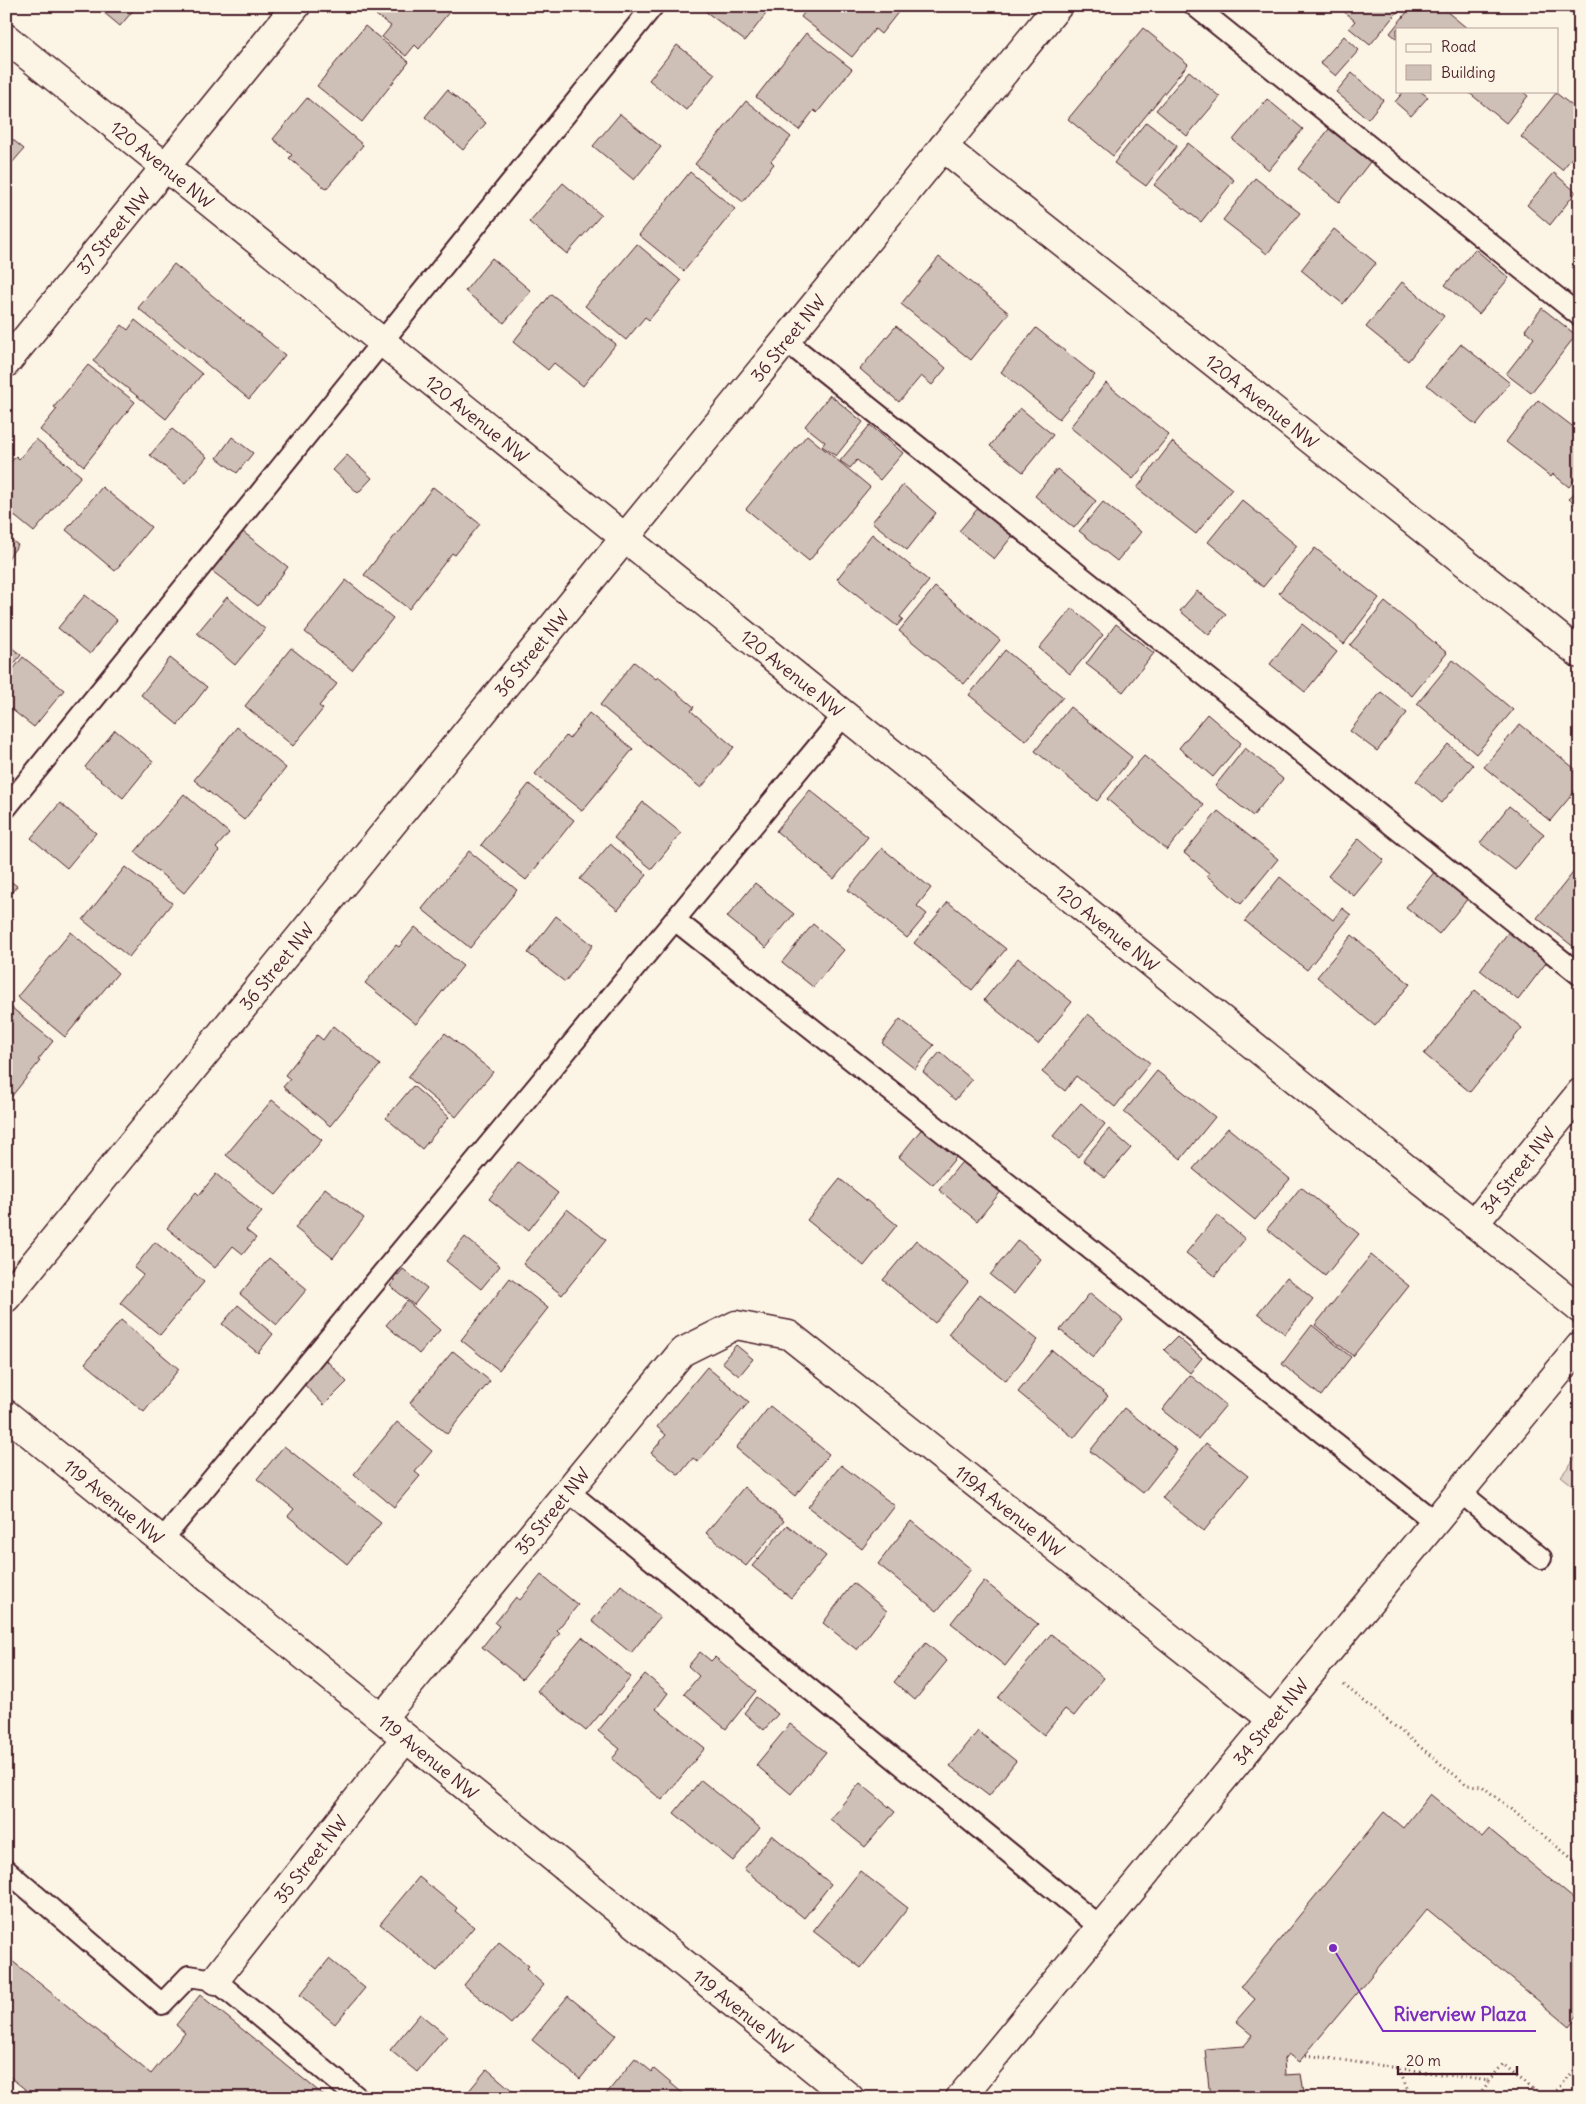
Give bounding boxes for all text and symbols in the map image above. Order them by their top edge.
legend [1396,28,1558,92]
text: Road [1441,37,1476,56]
text: Building [1441,63,1496,82]
street label: 120 Avenue NW [106,116,219,213]
street label: 37 Street NW [71,183,155,279]
street label: 36 Street NW [745,290,830,386]
street label: 120A Avenue NW [1201,349,1323,453]
street label: 120 Avenue NW [421,370,534,467]
street label: 36 Street NW [489,604,574,701]
street label: 120 Avenue NW [736,624,849,722]
street label: 120 Avenue NW [1051,879,1164,976]
street label: 36 Street NW [234,918,319,1015]
street label: 34 Street NW [1475,1122,1560,1219]
street label: 119 Avenue NW [59,1454,169,1549]
street label: 119A Avenue NW [950,1460,1070,1562]
street label: 35 Street NW [509,1462,594,1559]
street label: 34 Street NW [1228,1673,1313,1770]
street label: 119 Avenue NW [374,1709,483,1804]
street label: 35 Street NW [268,1810,352,1908]
street label: 119 Avenue NW [688,1964,798,2059]
callout: Riverview Plaza [1383,1997,1536,2031]
text: Riverview Plaza [1393,2002,1527,2026]
scale bar [1398,2044,1517,2076]
text: 20 m [1406,2051,1441,2070]

